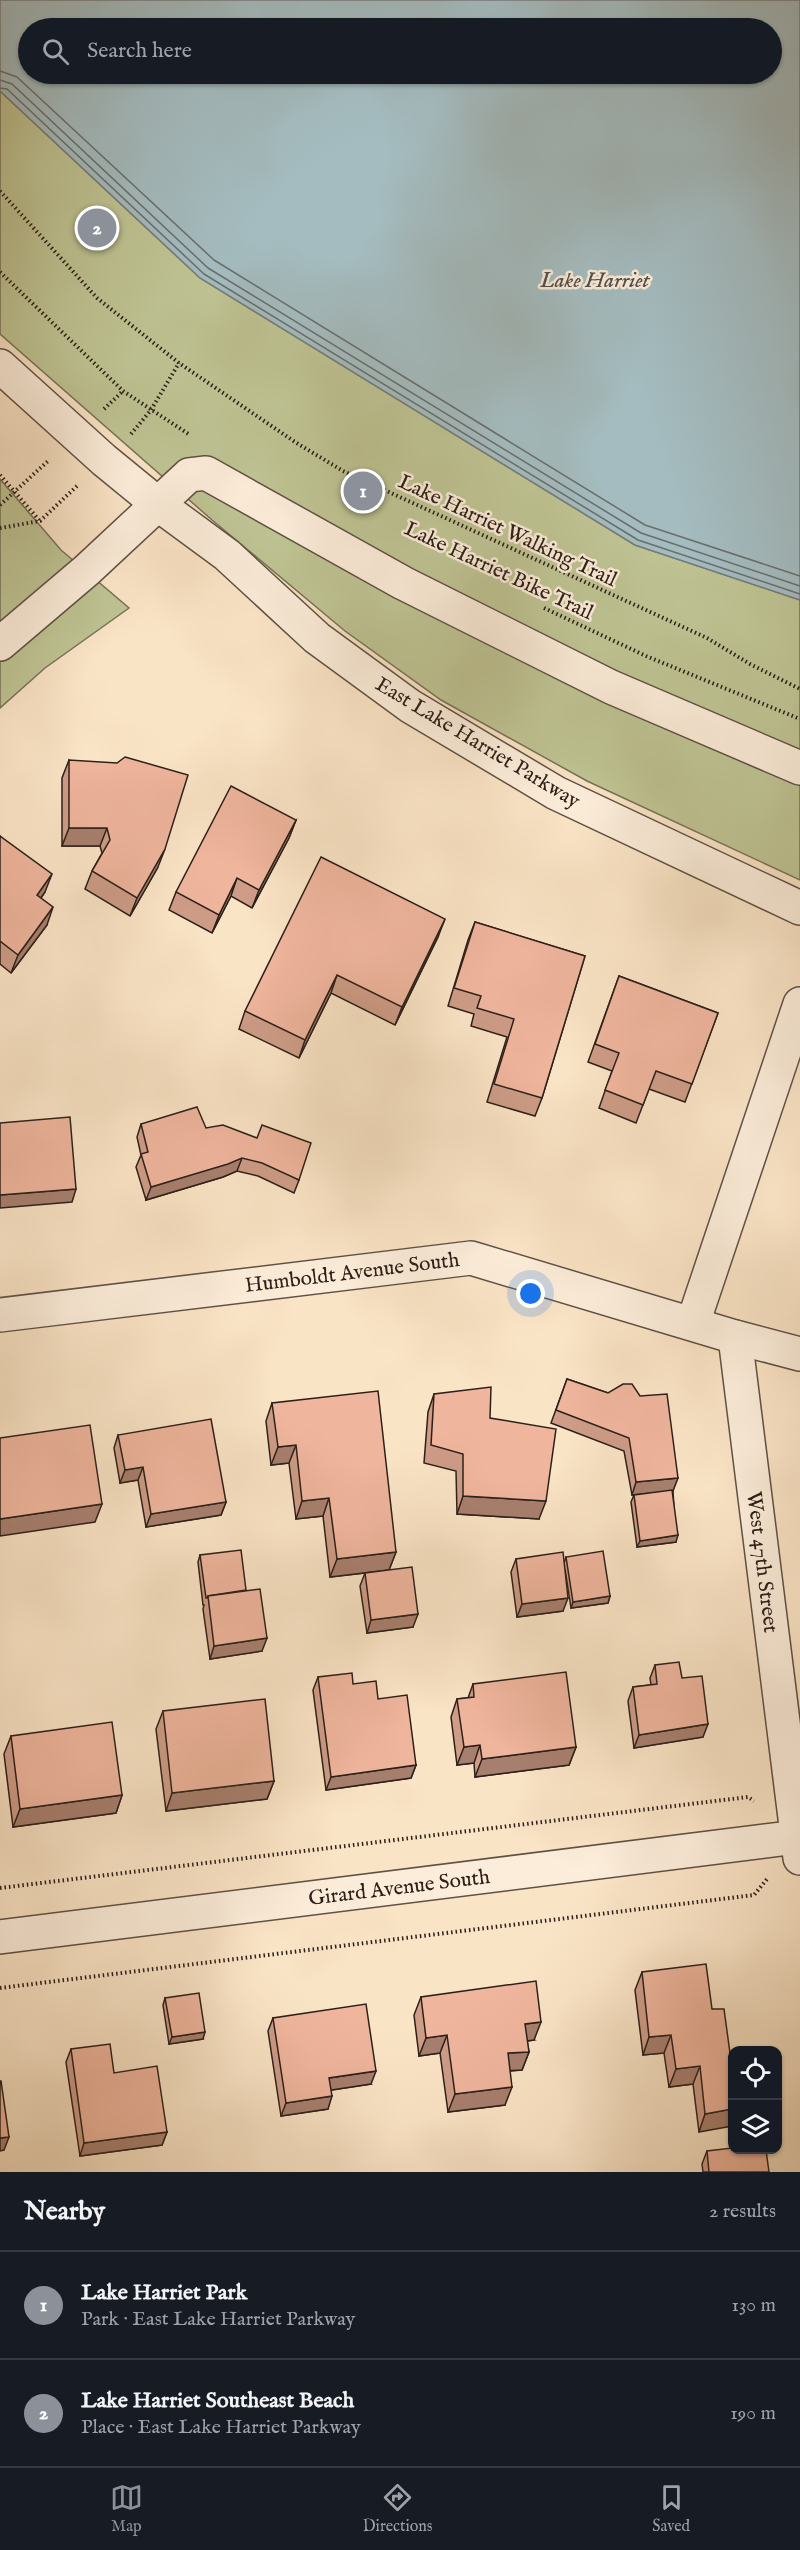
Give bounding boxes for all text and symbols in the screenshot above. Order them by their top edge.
search box [18,18,782,84]
icon: search [39,35,72,68]
text: Search here [87,37,192,65]
pin: 2 [78,206,116,250]
water label: Lake Harriet [539,267,651,295]
pin: 1 [344,468,382,514]
street label: Lake Harriet Walking Trail [394,469,621,594]
street label: Lake Harriet Bike Trail [400,516,597,627]
street label: East Lake Harriet Parkway [370,671,585,816]
street label: Humboldt Avenue South [243,1247,461,1300]
your location [516,1279,545,1308]
street label: West 47th Street [739,1490,784,1635]
street label: Girard Avenue South [307,1864,491,1913]
map controls [728,2046,782,2154]
button: locate [728,2046,782,2100]
button: layers [728,2100,782,2154]
text: Nearby [24,2195,105,2228]
text: 2 results [709,2199,776,2224]
text: Lake Harriet Park [81,2279,247,2307]
text: 1 [40,2293,47,2318]
text: 130 m [731,2293,776,2318]
text: Park · East Lake Harriet Parkway [81,2307,355,2332]
text: Lake Harriet Southeast Beach [81,2387,354,2415]
text: 2 [39,2401,48,2426]
text: 190 m [730,2401,776,2426]
text: Place · East Lake Harriet Parkway [81,2415,361,2440]
tab: Map [110,2481,143,2537]
tab: Directions [363,2481,432,2537]
tab: Saved [652,2481,690,2537]

